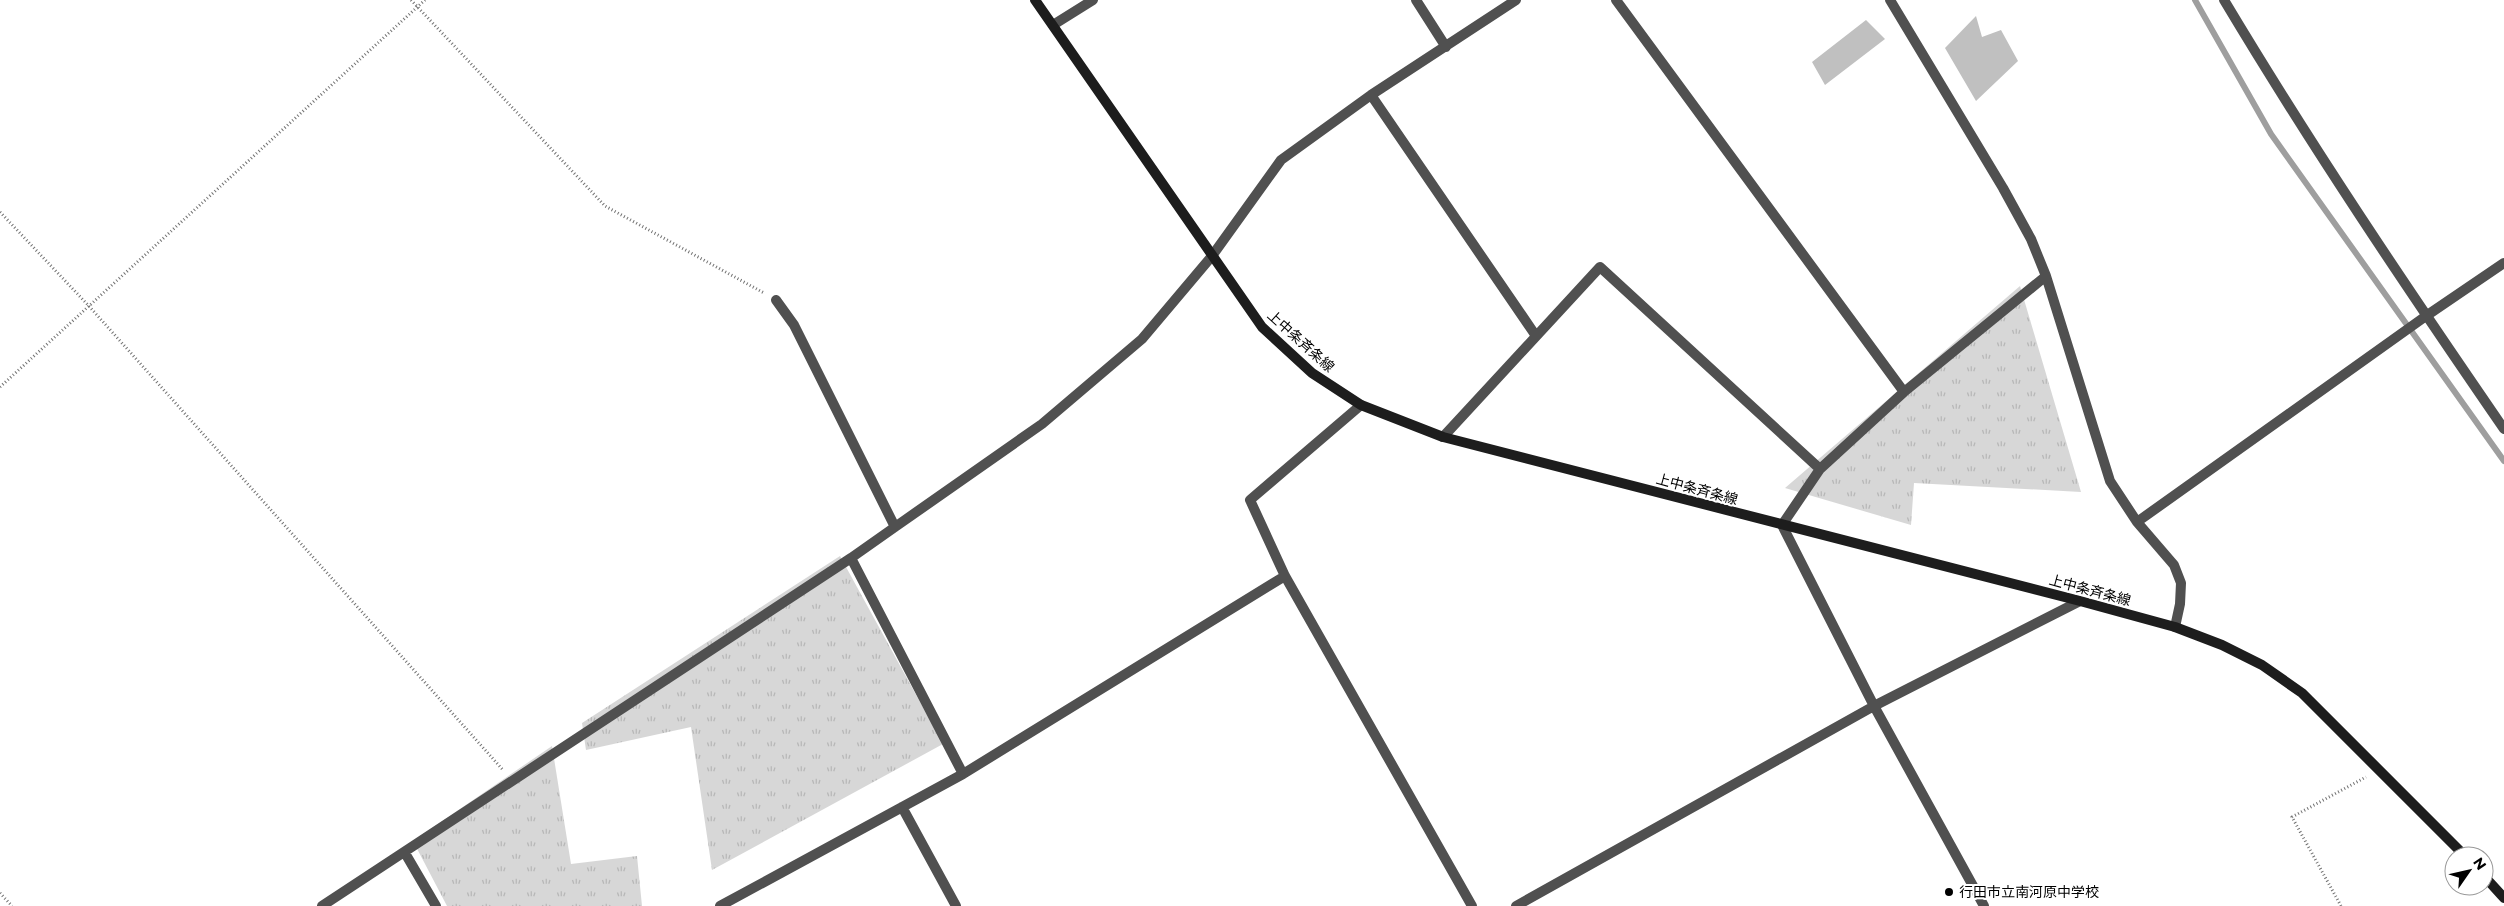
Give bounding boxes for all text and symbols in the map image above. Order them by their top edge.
street label: 上中条斉条線 [1264,306,1338,376]
street label: 上中条斉条線 [1654,469,1740,509]
street label: 上中条斉条線 [2047,570,2133,610]
north arrow [2444,846,2494,896]
text: N [2469,854,2490,873]
place label: 行田市立南河原中学校 [1959,883,2099,901]
marker: 行田市立南河原中学校 [1943,886,1955,898]

